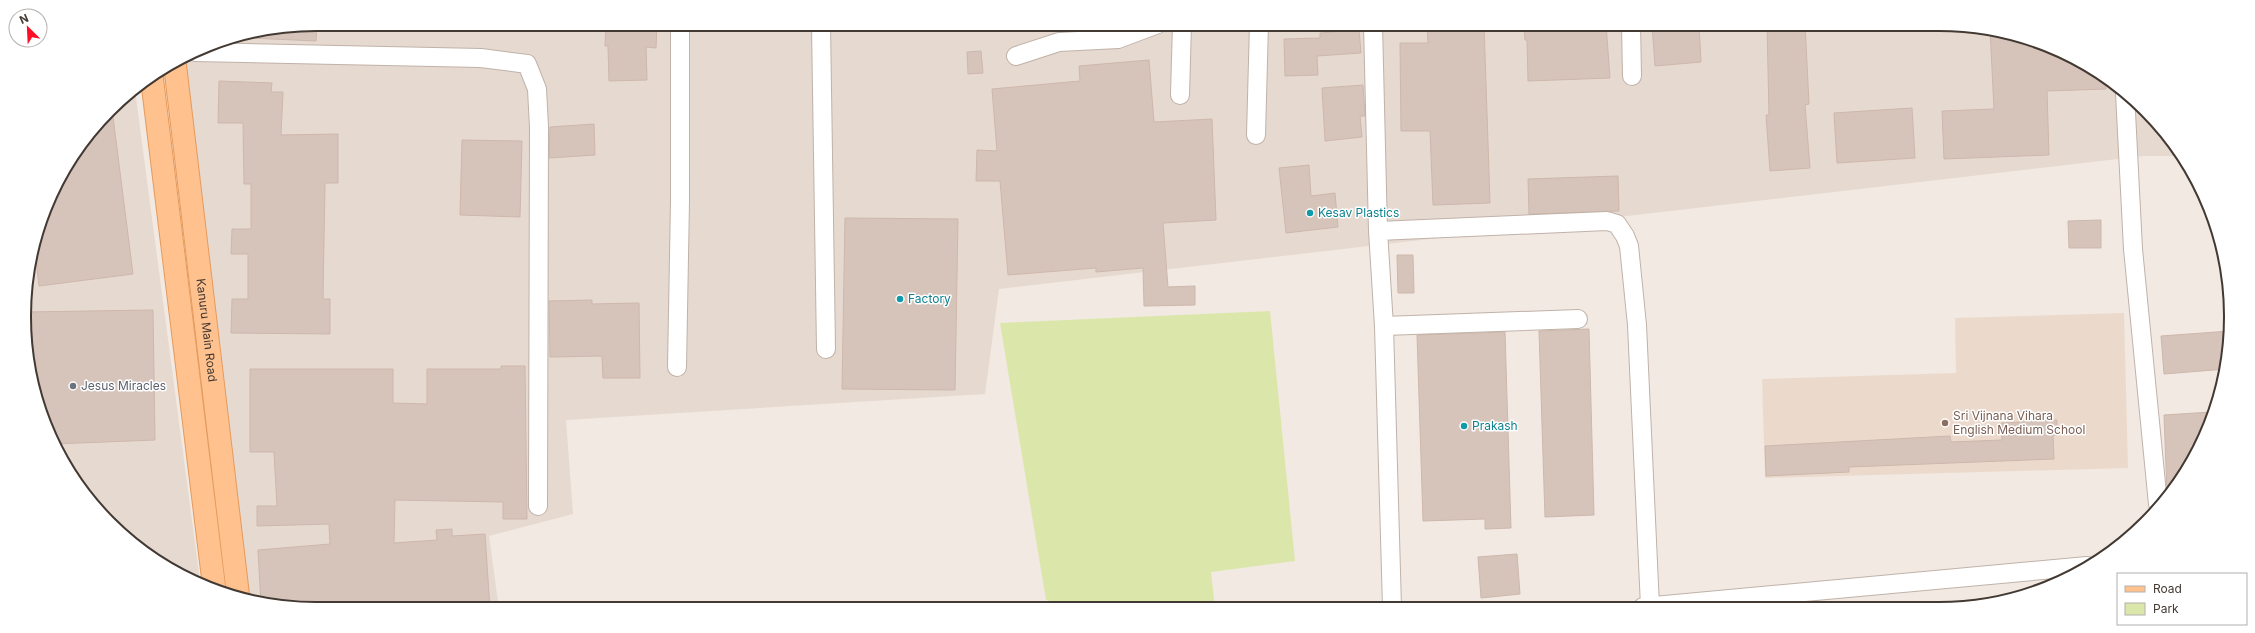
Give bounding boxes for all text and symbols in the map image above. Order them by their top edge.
north arrow [8,8,48,48]
text: N [17,11,31,27]
place label: Kesav Plastics [1318,205,1399,220]
marker: Kesav Plastics [1305,208,1315,218]
street label: Kanuru Main Road [193,278,221,383]
place label: Factory [908,291,951,306]
marker: Factory [895,294,905,304]
place label: Jesus Miracles [81,378,166,393]
marker: Jesus Miracles [68,381,78,391]
place label: Sri Vijnana Vihara English Medium School [1953,408,2085,437]
place label: Prakash [1472,418,1518,433]
marker: Sri Vijnana Vihara English Medium School [1940,418,1950,428]
marker: Prakash [1459,421,1469,431]
legend [2117,573,2247,625]
text: Road [2153,581,2182,596]
text: Park [2153,601,2179,616]

